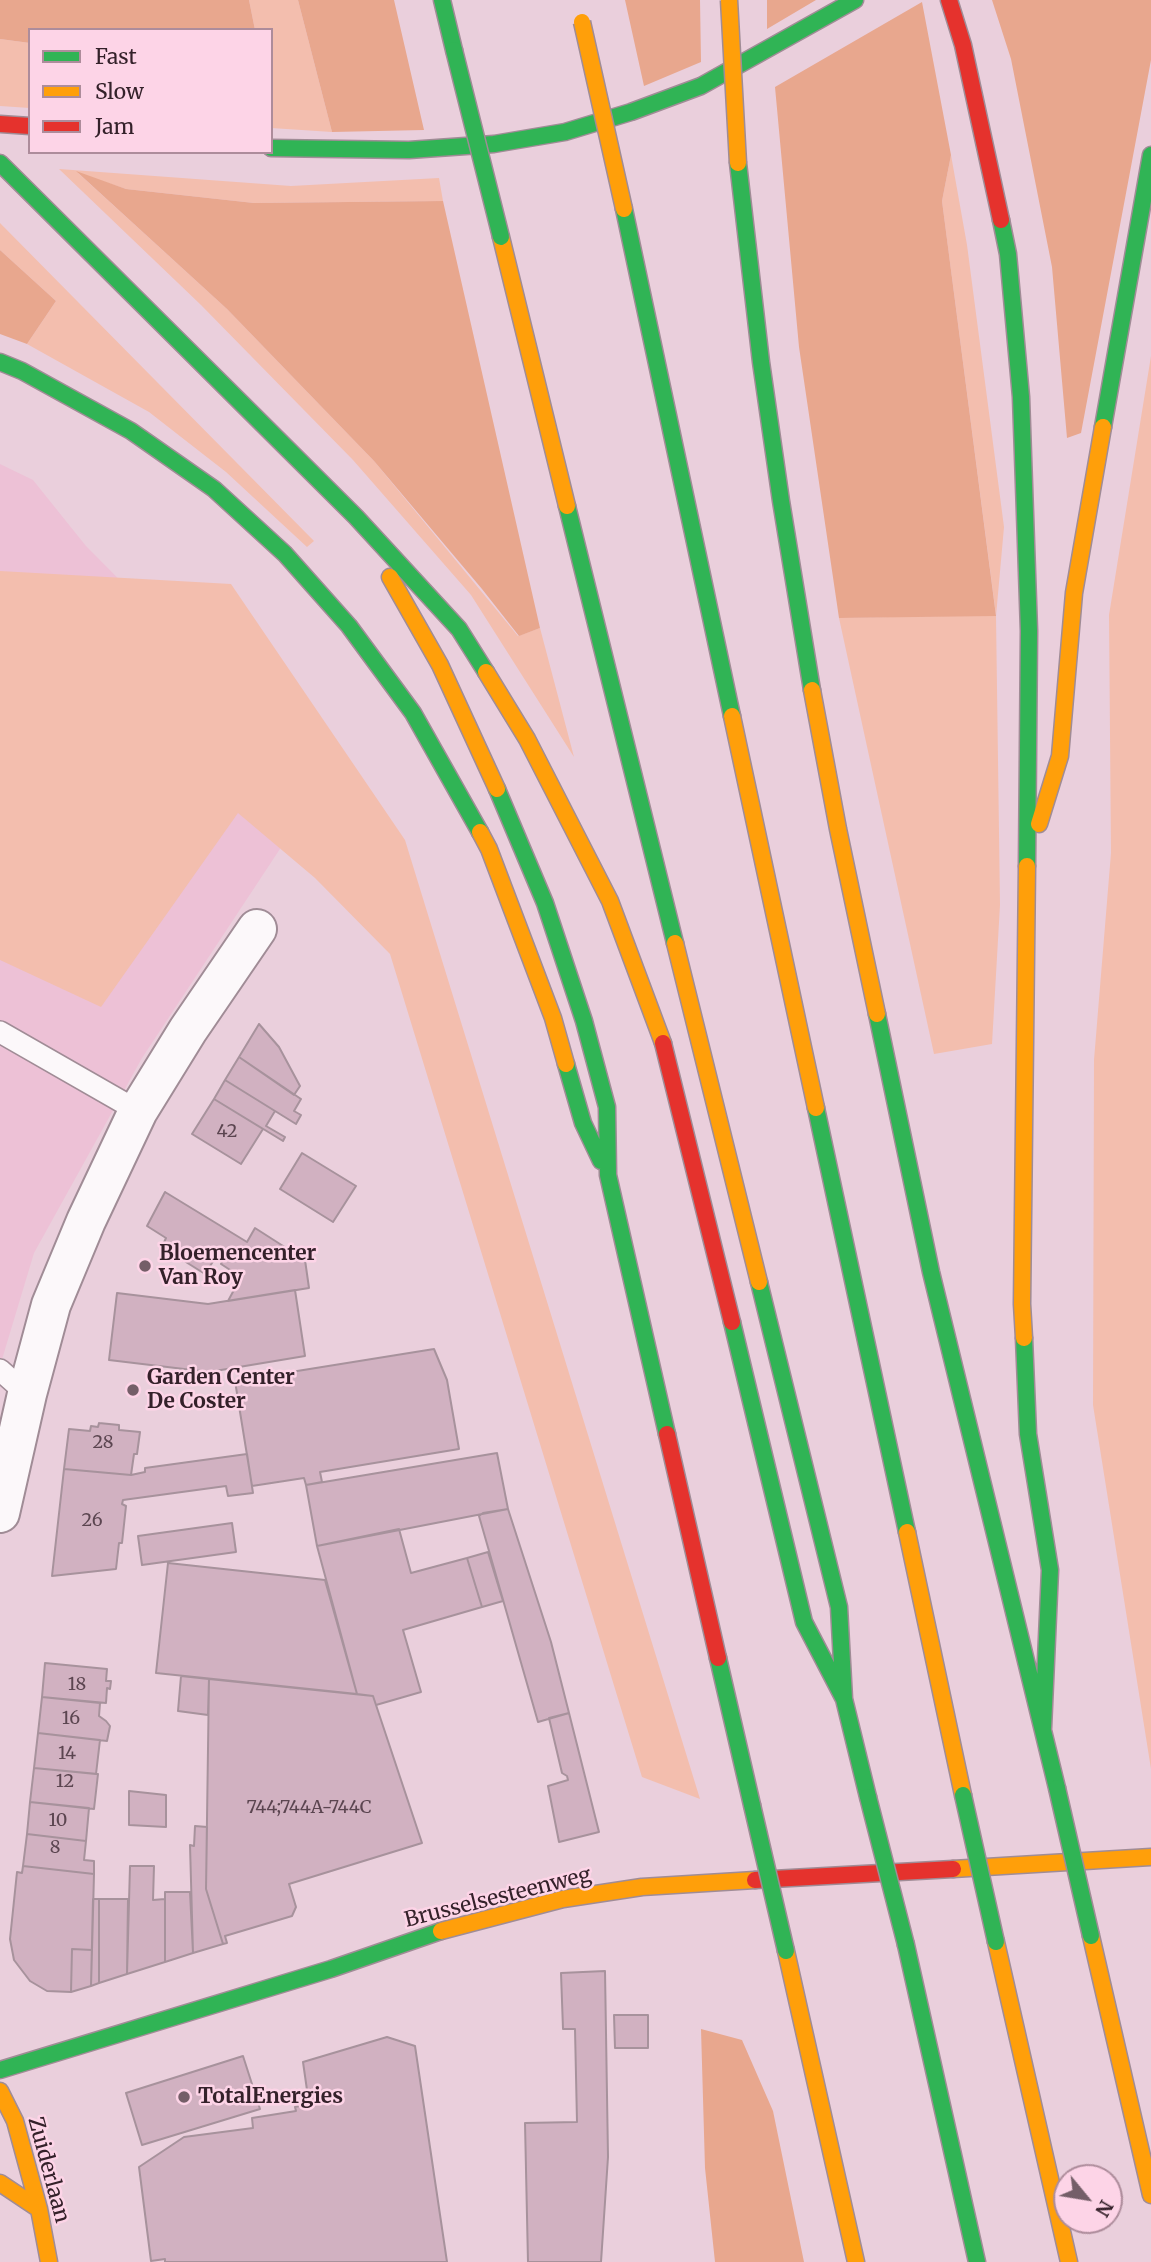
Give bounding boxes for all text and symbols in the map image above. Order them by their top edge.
legend [28,28,273,154]
text: Fast [95,43,137,70]
text: Slow [95,78,144,105]
text: Jam [95,113,134,140]
house number: 42 [217,1121,237,1143]
place label: Bloemencenter Van Roy [159,1241,316,1291]
marker: Bloemencenter Van Roy [137,1258,153,1274]
place label: Garden Center De Coster [147,1365,295,1415]
marker: Garden Center De Coster [125,1382,141,1398]
house number: 28 [92,1432,114,1454]
house number: 26 [81,1510,103,1532]
house number: 18 [68,1674,86,1696]
house number: 16 [62,1708,80,1730]
house number: 14 [58,1743,76,1765]
house number: 12 [56,1771,74,1793]
house number: 744;744A-744C [246,1797,372,1819]
house number: 10 [49,1810,67,1832]
house number: 8 [50,1837,60,1859]
street label: Brusselsesteenweg [402,1863,594,1933]
place label: TotalEnergies [198,2084,343,2110]
marker: TotalEnergies [176,2089,192,2105]
street label: Zuiderlaan [22,2114,74,2226]
north arrow [1053,2164,1123,2234]
text: N [1090,2196,1119,2221]

